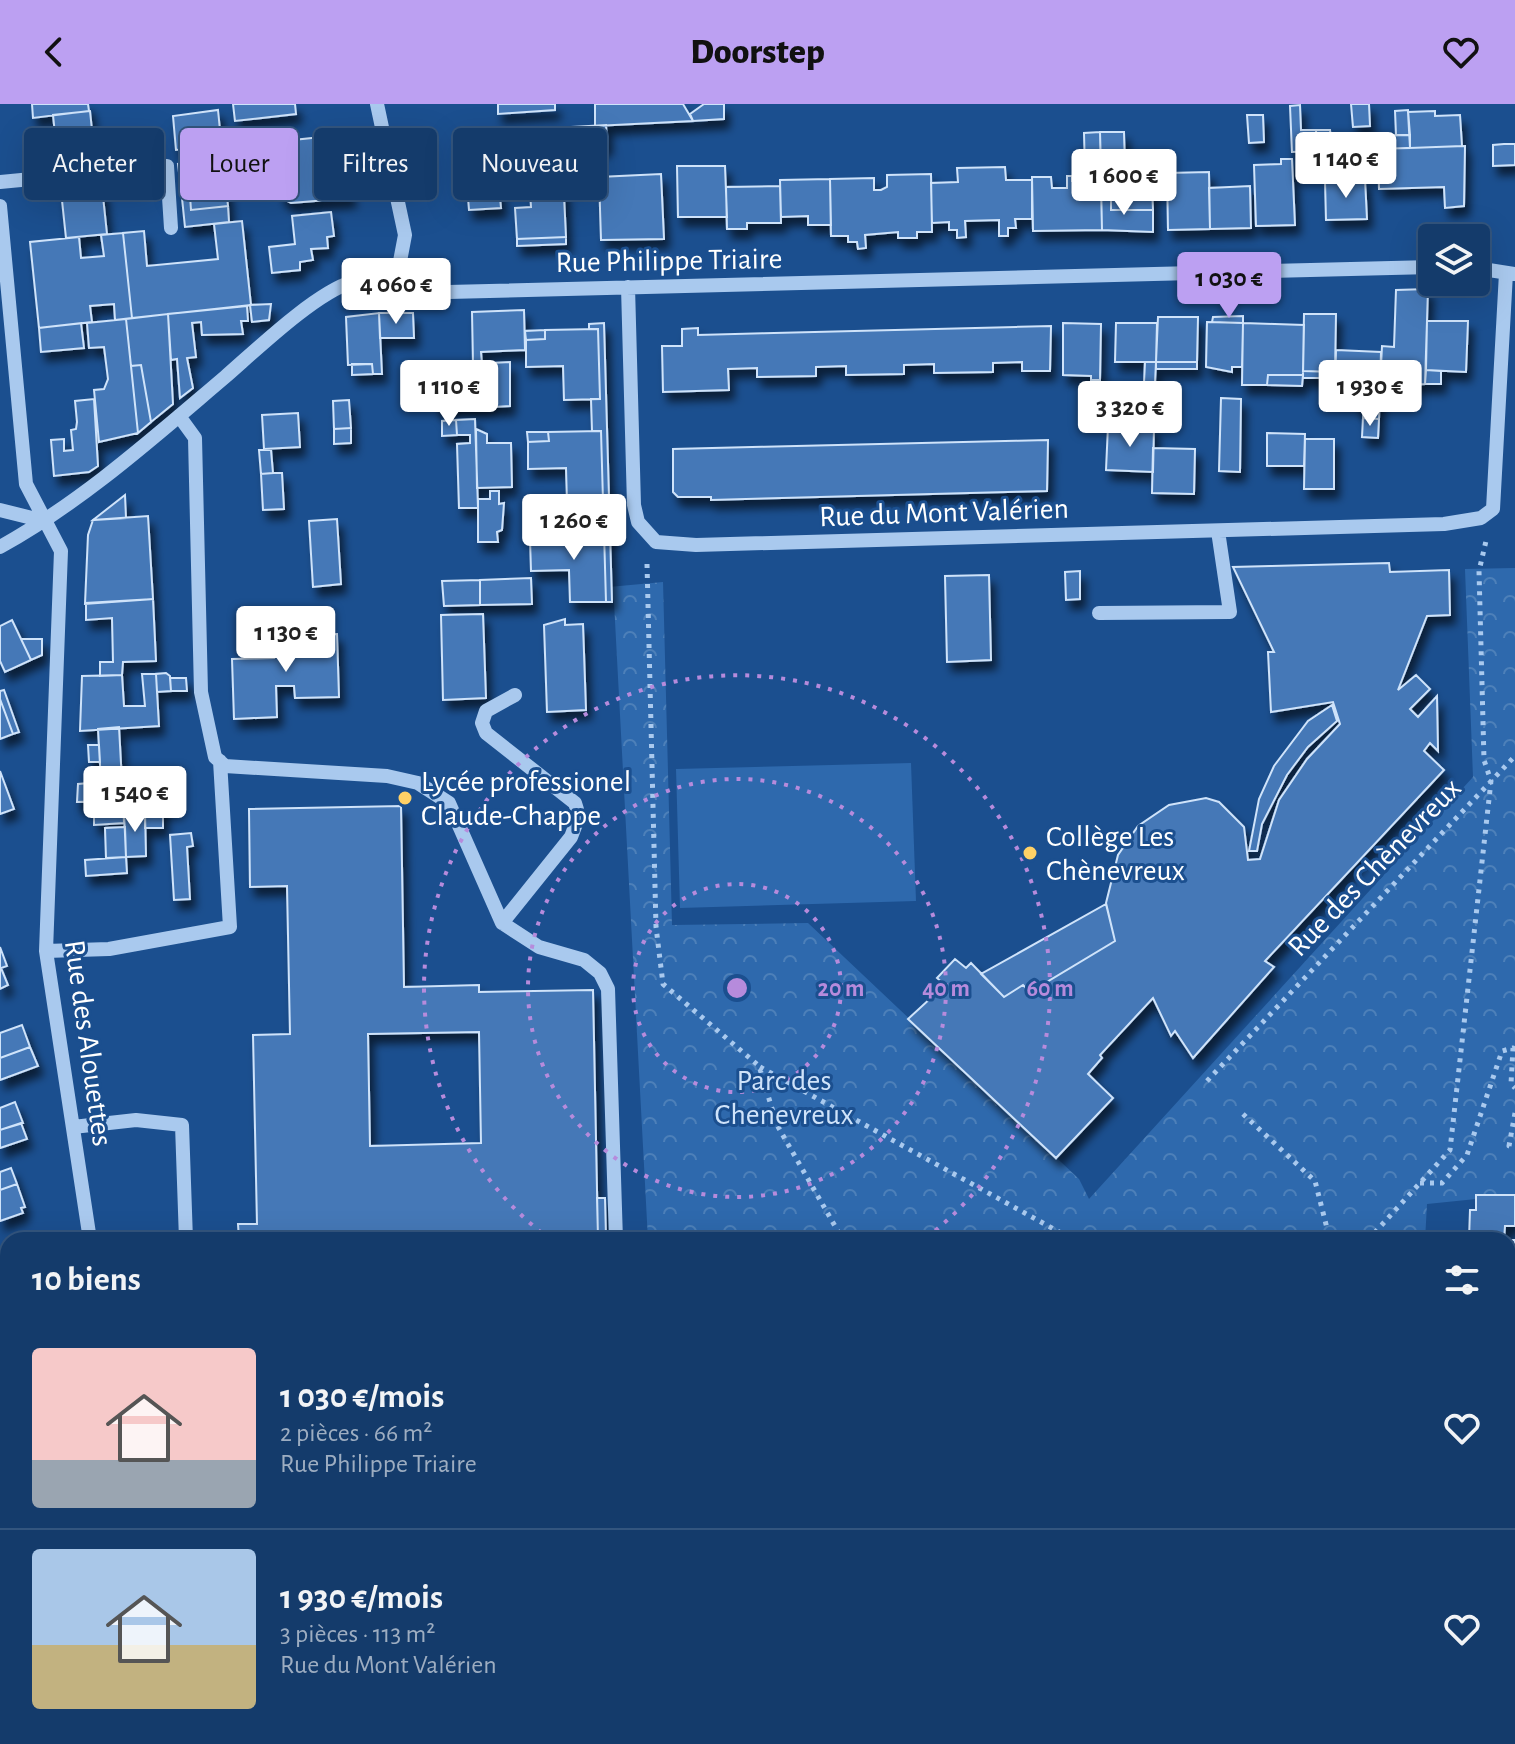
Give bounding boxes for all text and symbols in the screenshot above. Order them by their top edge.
icon: back [32,30,76,74]
icon: heart [1439,30,1483,74]
text: Doorstep [690,34,825,70]
chip: Acheter [24,128,164,200]
chip: Louer [180,128,298,200]
chip: Filtres [314,128,437,200]
chip: Nouveau [453,128,607,200]
pin: 1 140 € [1272,132,1420,200]
text: 1 140 € [1313,145,1379,171]
pin: 1 600 € [1050,149,1198,217]
text: 1 600 € [1089,162,1159,188]
map controls [1418,224,1490,296]
button: layers [1418,224,1490,296]
street label: Rue Philippe Triaire [555,244,783,278]
pin: 1 030 € [1155,252,1303,320]
pin: 4 060 € [322,258,470,326]
text: 1 030 € [1195,265,1263,291]
text: 4 060 € [360,271,432,297]
pin: 1 110 € [375,360,523,428]
pin: 1 930 € [1296,360,1444,428]
text: 1 110 € [418,373,480,399]
text: 1 930 € [1337,373,1403,399]
pin: 3 320 € [1056,381,1204,449]
text: 3 320 € [1096,394,1164,420]
pin: 1 260 € [500,494,648,562]
street label: Rue du Mont Valérien [819,494,1070,532]
text: 1 260 € [540,507,608,533]
pin: 1 130 € [212,606,360,674]
text: 1 130 € [254,619,318,645]
pin: 1 540 € [61,766,209,834]
place label: Lycée professionel Claude-Chappe [421,767,631,831]
street label: Rue des Chènevreux [1283,773,1467,962]
text: 1 540 € [101,779,169,805]
marker: Lycée professionel Claude-Chappe [396,789,414,807]
place label: Collège Les Chènevreux [1046,822,1185,886]
marker: Collège Les Chènevreux [1021,844,1039,862]
street label: Rue des Alouettes [59,938,117,1148]
centre of rings [723,974,751,1002]
text: 20 m [818,977,864,1001]
text: 40 m [922,977,970,1001]
text: 60 m [1026,977,1074,1001]
park label: Parc des Chenevreux [715,1066,853,1130]
icon: filters [1440,1258,1484,1302]
text: 10 biens [32,1263,141,1297]
icon: home [96,1380,192,1476]
text: 1 030 €/mois [280,1380,444,1414]
icon: heart [1440,1406,1484,1450]
text: 2 pièces · 66 m² [280,1420,432,1446]
text: Rue Philippe Triaire [280,1451,477,1477]
icon: home [96,1581,192,1677]
text: 1 930 €/mois [280,1581,443,1615]
icon: heart [1440,1607,1484,1651]
text: 3 pièces · 113 m² [280,1621,435,1647]
text: Rue du Mont Valérien [280,1652,497,1678]

